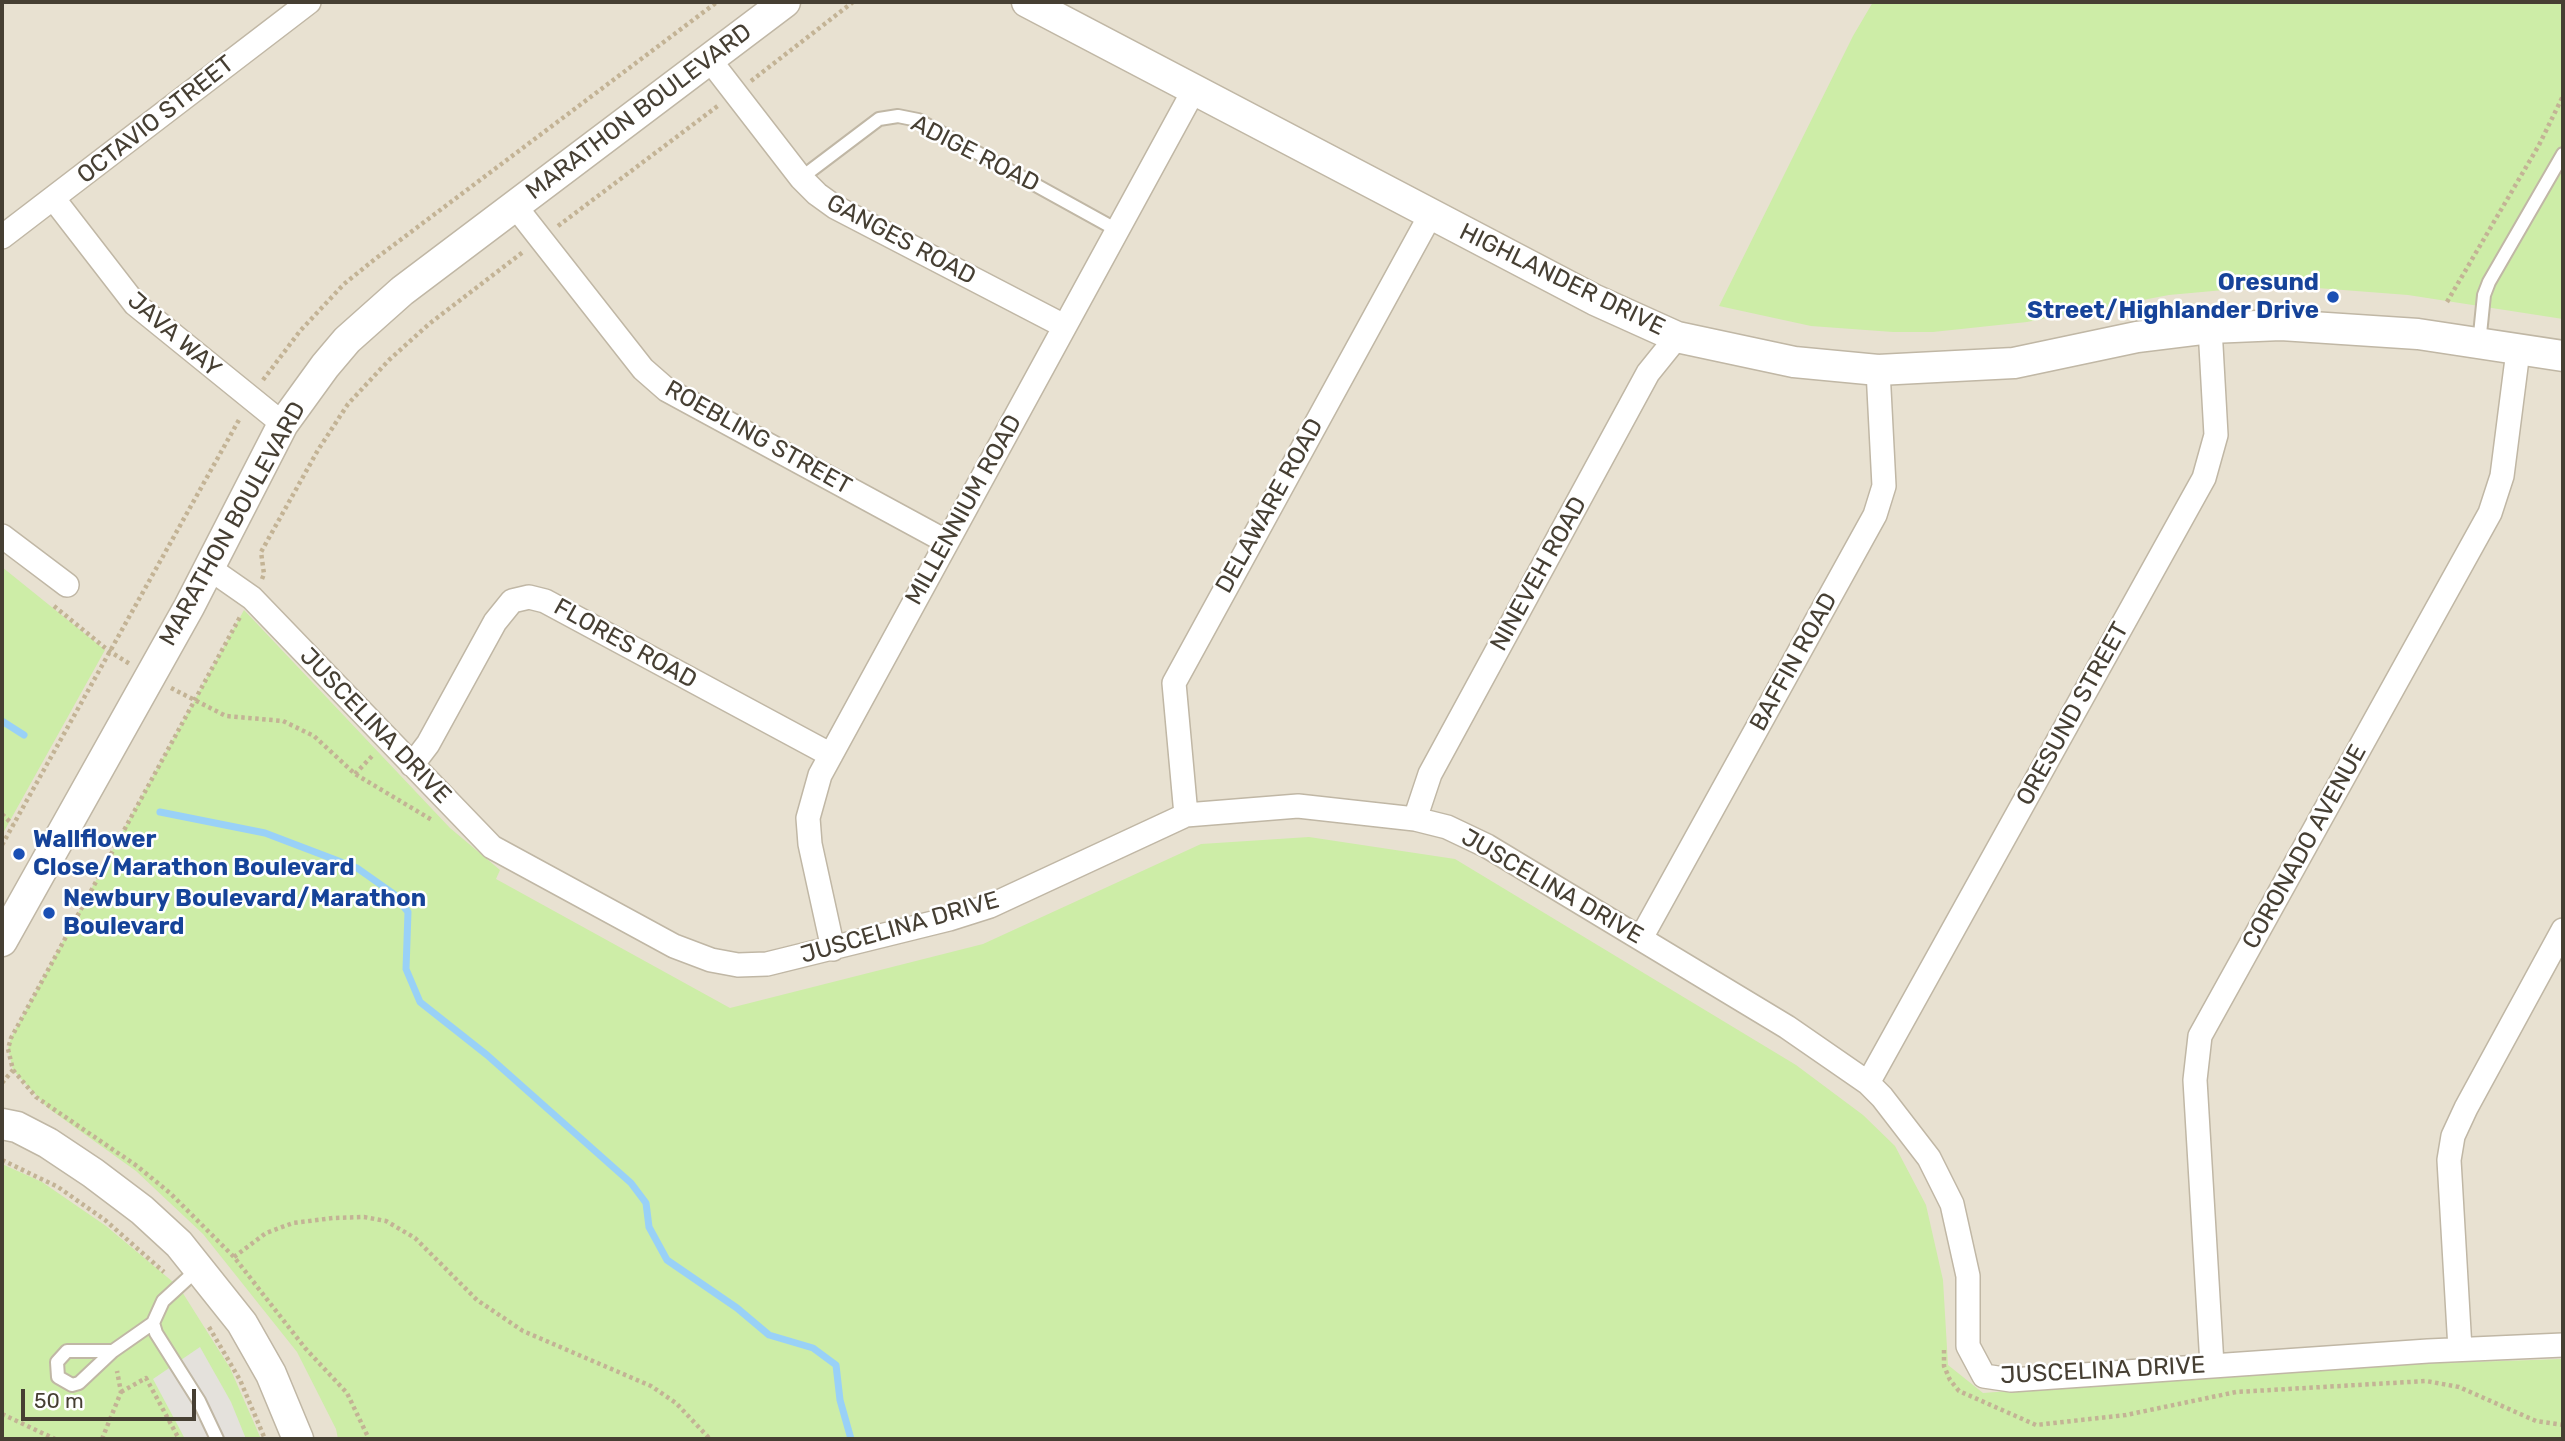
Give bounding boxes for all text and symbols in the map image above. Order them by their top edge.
street label: MARATHON BOULEVARD [521,18,757,206]
street label: OCTAVIO STREET [72,50,240,190]
street label: ADIGE ROAD [906,109,1044,199]
street label: GANGES ROAD [822,189,980,291]
street label: HIGHLANDER DRIVE [1454,218,1670,342]
place label: Oresund Street/Highlander Drive [2027,269,2319,325]
street label: JAVA WAY [121,286,227,384]
marker: Oresund Street/Highlander Drive [2325,289,2341,305]
street label: ROEBLING STREET [660,375,856,501]
street label: MARATHON BOULEVARD [154,397,312,651]
street label: MILLENNIUM ROAD [900,410,1028,610]
street label: DELAWARE ROAD [1210,414,1330,598]
street label: NINEVEH ROAD [1485,492,1593,656]
street label: BAFFIN ROAD [1744,588,1844,736]
street label: FLORES ROAD [549,593,701,695]
street label: ORESUND STREET [2011,618,2135,810]
street label: JUSCELINA DRIVE [293,642,457,810]
street label: CORONADO AVENUE [2237,740,2373,954]
street label: JUSCELINA DRIVE [1456,823,1648,951]
place label: Wallflower Close/Marathon Boulevard [33,826,355,882]
marker: Wallflower Close/Marathon Boulevard [11,846,27,862]
place label: Newbury Boulevard/Marathon Boulevard [63,885,426,941]
street label: JUSCELINA DRIVE [797,886,1003,970]
marker: Newbury Boulevard/Marathon Boulevard [41,905,57,921]
street label: JUSCELINA DRIVE [2000,1351,2206,1391]
scale bar [24,1374,200,1418]
text: 50 m [34,1388,84,1413]

